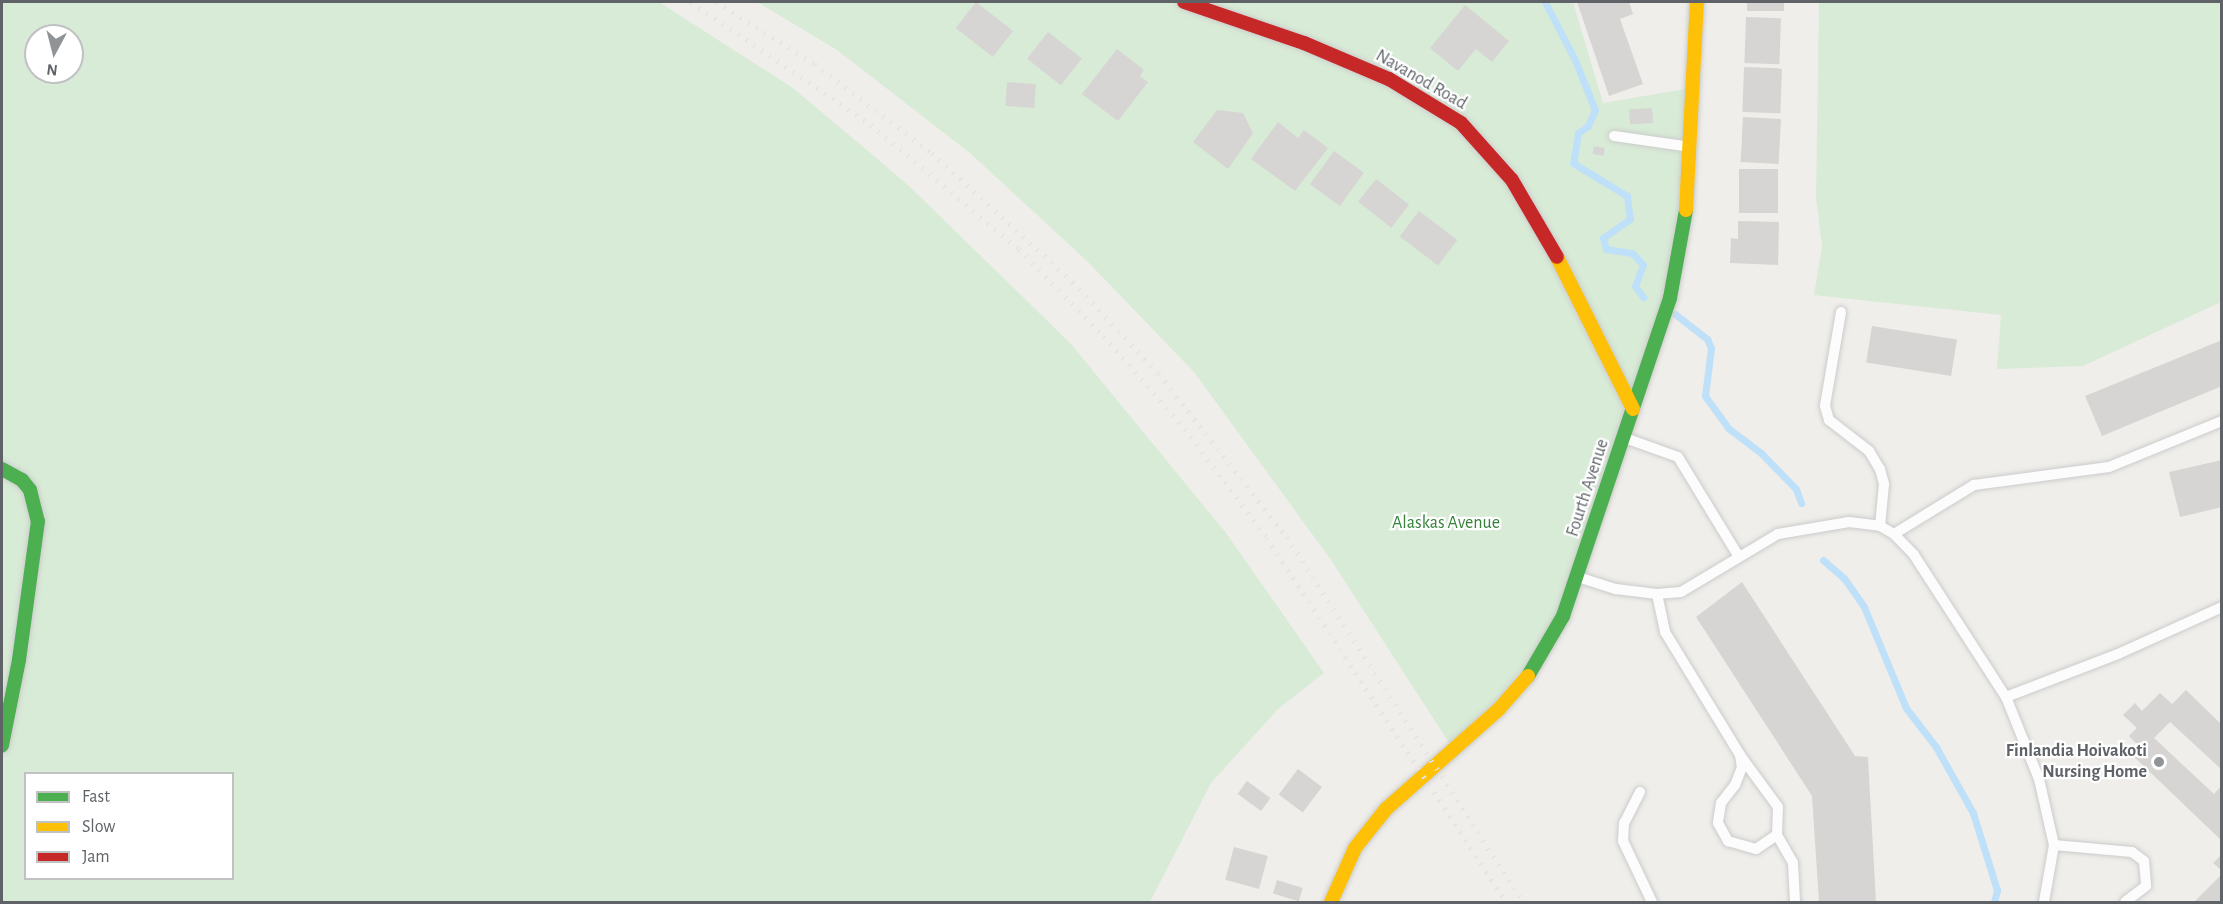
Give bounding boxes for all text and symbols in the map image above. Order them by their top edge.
north arrow [24,24,84,84]
street label: Navanod Road [1372,45,1470,115]
text: N [46,61,59,78]
street label: Fourth Avenue [1562,436,1614,540]
park label: Alaskas Avenue [1392,512,1500,534]
place label: Finlandia Hoivakoti Nursing Home [2006,741,2147,783]
marker: Finlandia Hoivakoti Nursing Home [2152,755,2166,769]
legend [24,772,234,880]
text: Fast [82,788,110,806]
text: Slow [82,818,115,836]
text: Jam [82,848,110,866]

